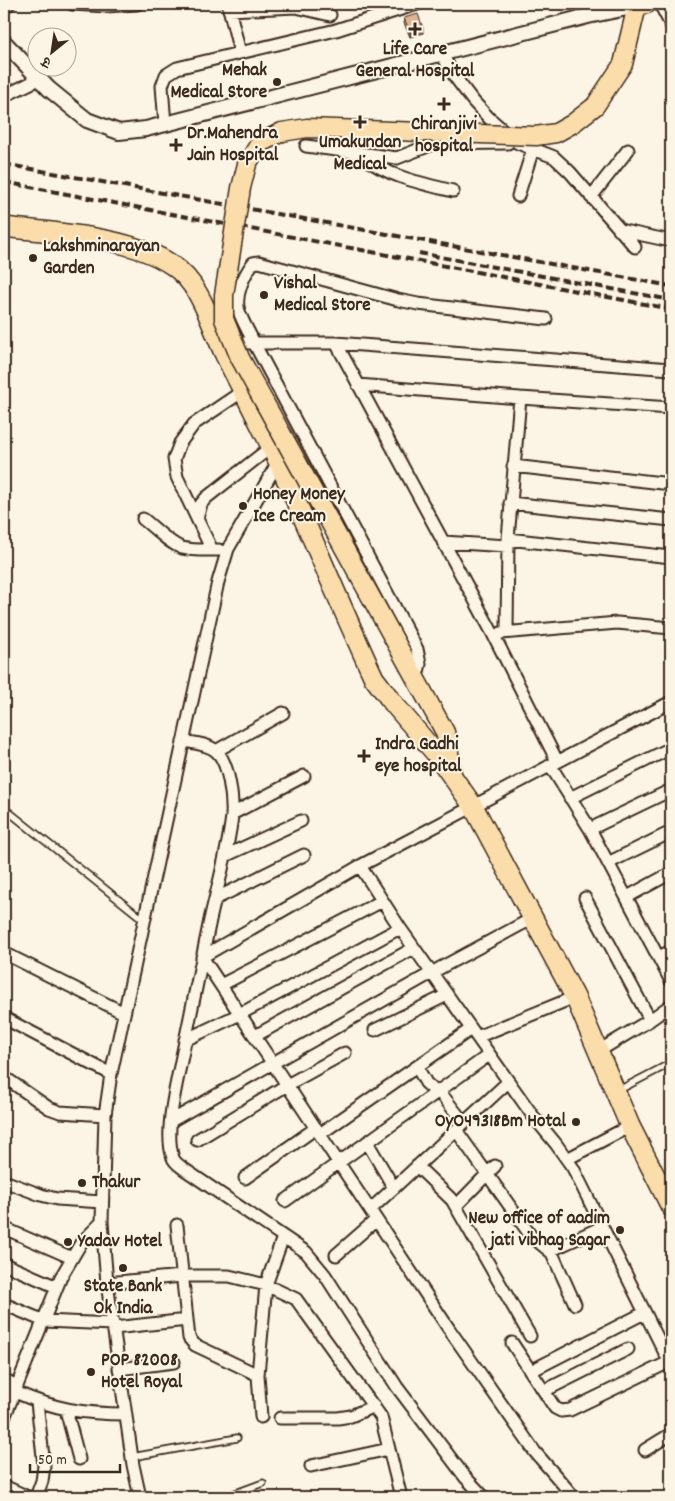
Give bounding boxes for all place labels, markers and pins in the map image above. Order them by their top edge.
marker: Life Care General Hospital [408,22,422,36]
place label: Life Care General Hospital [356,37,475,86]
place label: Mehak Medical Store [170,58,267,107]
marker: Mehak Medical Store [271,76,283,88]
marker: Chiranjivi hospital [437,97,451,111]
place label: Chiranjivi hospital [411,112,478,161]
marker: Umakundan Medical [353,115,367,129]
place label: Dr.Mahendra Jain Hospital [187,121,279,170]
place label: Umakundan Medical [319,130,401,179]
marker: Dr.Mahendra Jain Hospital [169,138,183,152]
place label: Lakshminarayan Garden [43,234,160,283]
marker: Lakshminarayan Garden [27,252,39,264]
place label: Vishal Medical Store [274,271,371,320]
marker: Vishal Medical Store [258,289,270,301]
place label: Honey Money Ice Cream [253,482,346,531]
marker: Honey Money Ice Cream [237,500,249,512]
place label: Indra Gadhi eye hospital [375,732,462,781]
marker: Indra Gadhi eye hospital [357,749,371,763]
place label: OyO49318Bm Hotal [435,1109,566,1136]
marker: OyO49318Bm Hotal [570,1116,582,1128]
place label: Thakur [92,1170,141,1197]
marker: Thakur [76,1177,88,1189]
place label: New office of aadim jati vibhag Sagar [468,1206,611,1255]
marker: New office of aadim jati vibhag Sagar [614,1224,626,1236]
place label: Yadav Hotel [77,1229,163,1256]
marker: Yadav Hotel [62,1236,74,1248]
marker: State Bank Ok India [117,1262,129,1274]
place label: State Bank Ok India [84,1274,162,1323]
place label: POP 82008 Hotel Royal [101,1348,183,1397]
marker: POP 82008 Hotel Royal [85,1366,97,1378]

